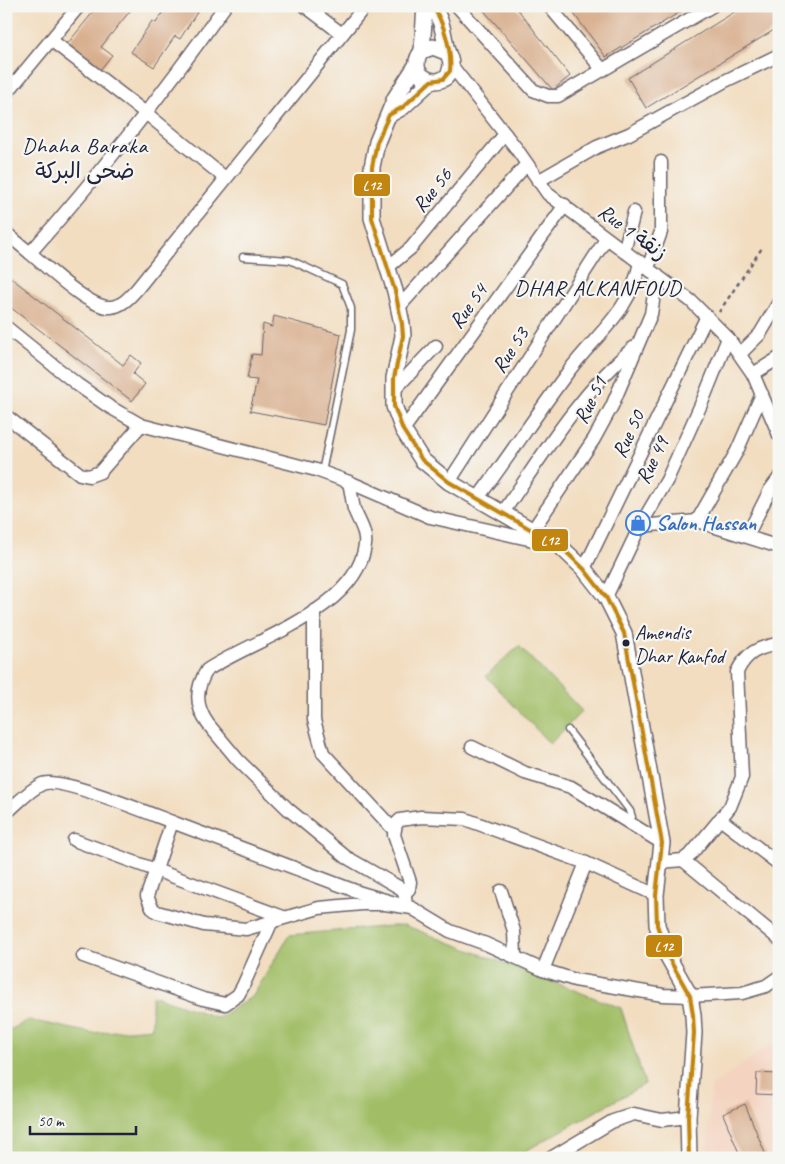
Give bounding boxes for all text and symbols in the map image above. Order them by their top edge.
district label: Dhaha Baraka ضحى البركة [22,132,148,185]
street label: Rue 56 [406,162,458,217]
line badge: L12 [353,173,391,197]
text: L12 [363,177,383,194]
street label: Rue 1 زنقة [593,198,673,266]
district label: DHAR ALKANFOUD [514,274,683,302]
street label: Rue 54 [443,276,494,334]
street label: Rue 53 [486,321,535,378]
street label: Rue 51 [568,371,613,428]
street label: Rue 50 [606,405,651,462]
street label: Rue 49 [630,431,675,488]
shop icon: Salon Hassan [625,510,651,536]
place label: Salon Hassan [656,510,757,536]
line badge: L12 [531,528,569,552]
text: L12 [541,532,561,549]
place label: Amendis Dhar Kanfod [635,620,727,669]
marker: Amendis Dhar Kanfod [621,638,631,648]
line badge: L12 [645,934,683,958]
text: L12 [655,938,675,955]
scale bar [30,1104,136,1136]
text: 50 m [38,1112,65,1131]

